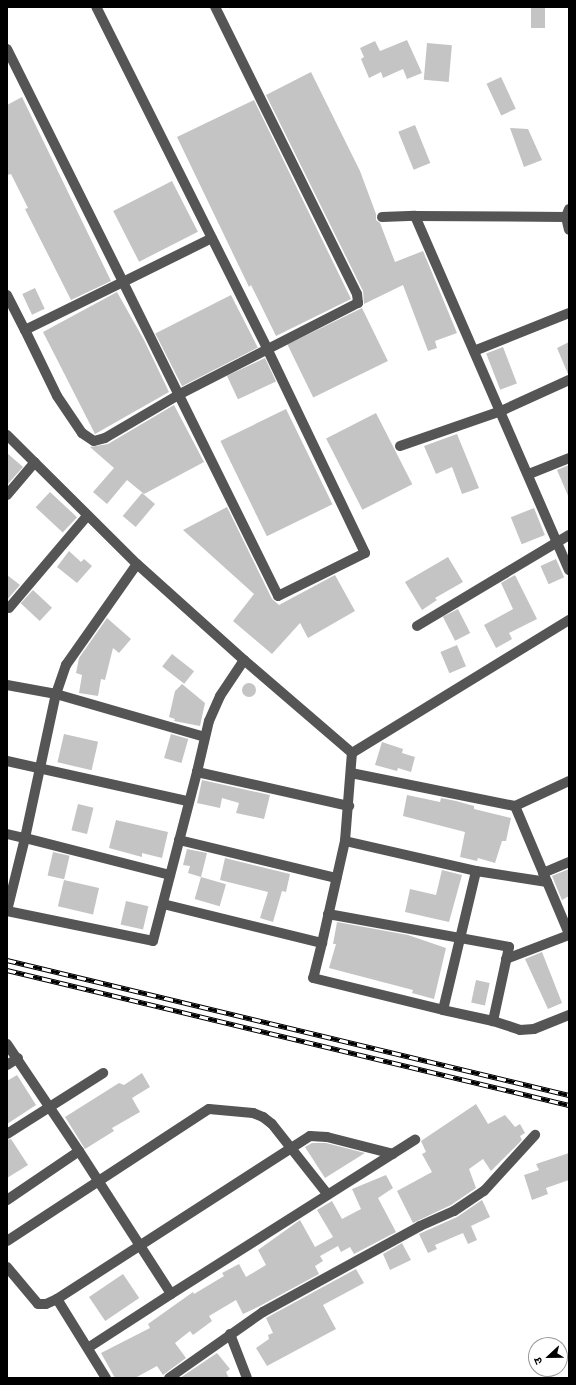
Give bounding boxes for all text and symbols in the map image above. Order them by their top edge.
north arrow [528,1337,568,1377]
text: उ [530,1356,545,1367]

